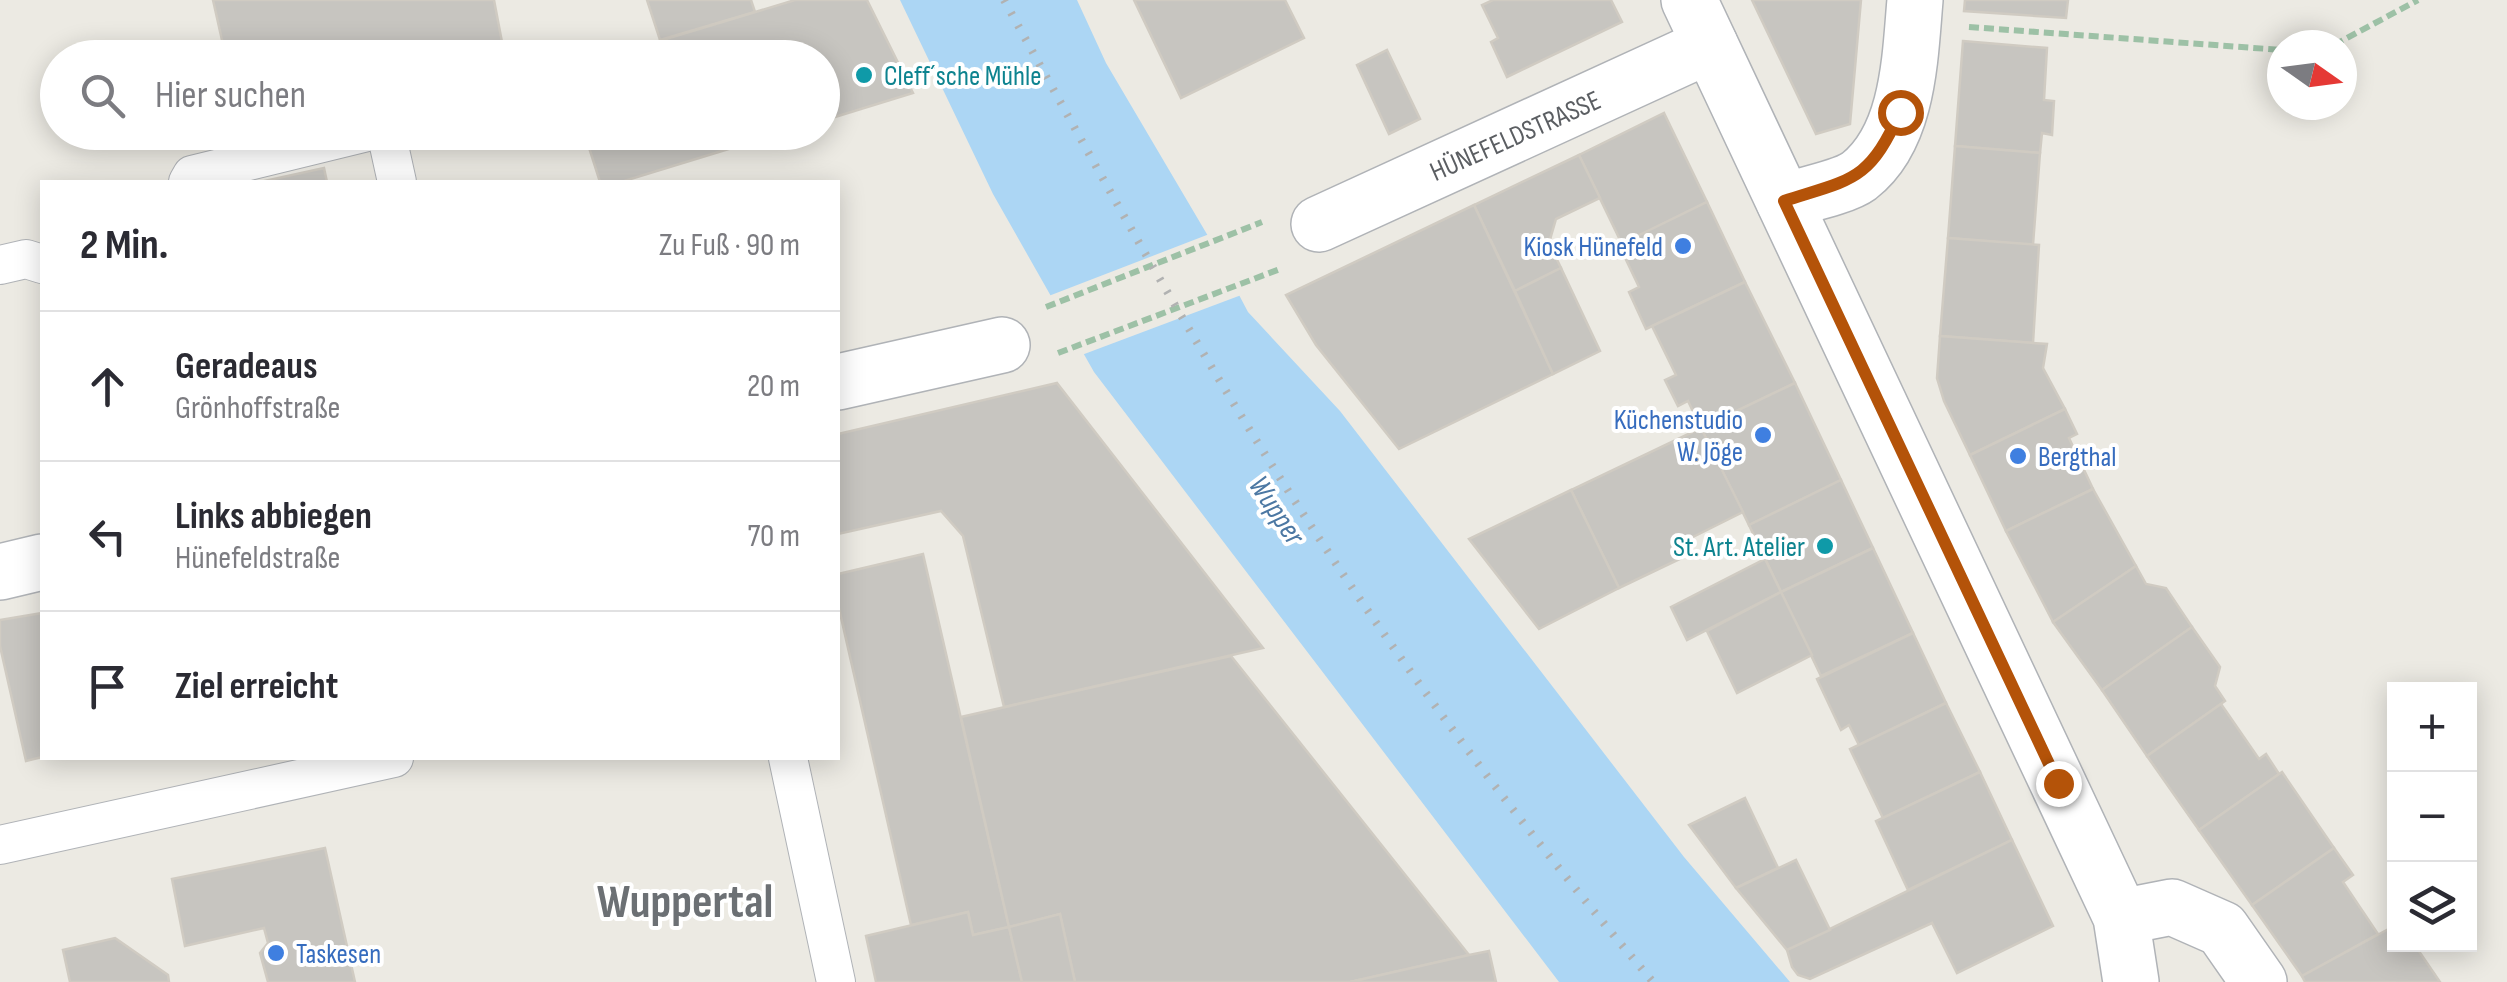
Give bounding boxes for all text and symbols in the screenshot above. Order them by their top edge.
north arrow [2267,30,2357,120]
search box [40,40,840,150]
place label: Cleff´sche Mühle [884,60,1041,93]
marker: Cleff´sche Mühle [853,64,875,86]
icon: search [75,68,130,123]
text: Hier suchen [155,73,306,118]
street label: HÜNEFELDSTRASSE [1425,84,1606,189]
route start [1878,90,1924,136]
text: 2 Min. [80,220,168,271]
text: Zu Fuß · 90 m [659,226,800,265]
place label: Kiosk Hünefeld [1523,231,1663,264]
marker: Kiosk Hünefeld [1672,235,1694,257]
text: Geradeaus [175,344,318,389]
icon: ahead [80,359,135,414]
text: 20 m [747,367,800,406]
text: Grönhoffstraße [175,389,340,428]
place label: Küchenstudio W. Jöge [1614,404,1743,469]
marker: Küchenstudio W. Jöge [1752,424,1774,446]
place label: Bergthal [2038,441,2117,474]
marker: Bergthal [2007,445,2029,467]
water label: Wupper [1240,469,1313,553]
text: Links abbiegen [175,494,372,539]
icon: left [80,509,135,564]
text: 70 m [747,517,800,556]
place label: St. Art. Atelier [1673,531,1805,564]
marker: St. Art. Atelier [1814,535,1836,557]
text: Hünefeldstraße [175,539,340,578]
icon: arrive [80,659,135,714]
text: Ziel erreicht [175,664,338,709]
map controls [2387,682,2477,952]
button: + [2387,682,2477,772]
route end [2036,761,2082,807]
button: − [2387,772,2477,862]
button: layers [2387,862,2477,952]
district label: Wuppertal [597,874,773,931]
place label: Taskesen [296,938,381,971]
marker: Taskesen [265,942,287,964]

